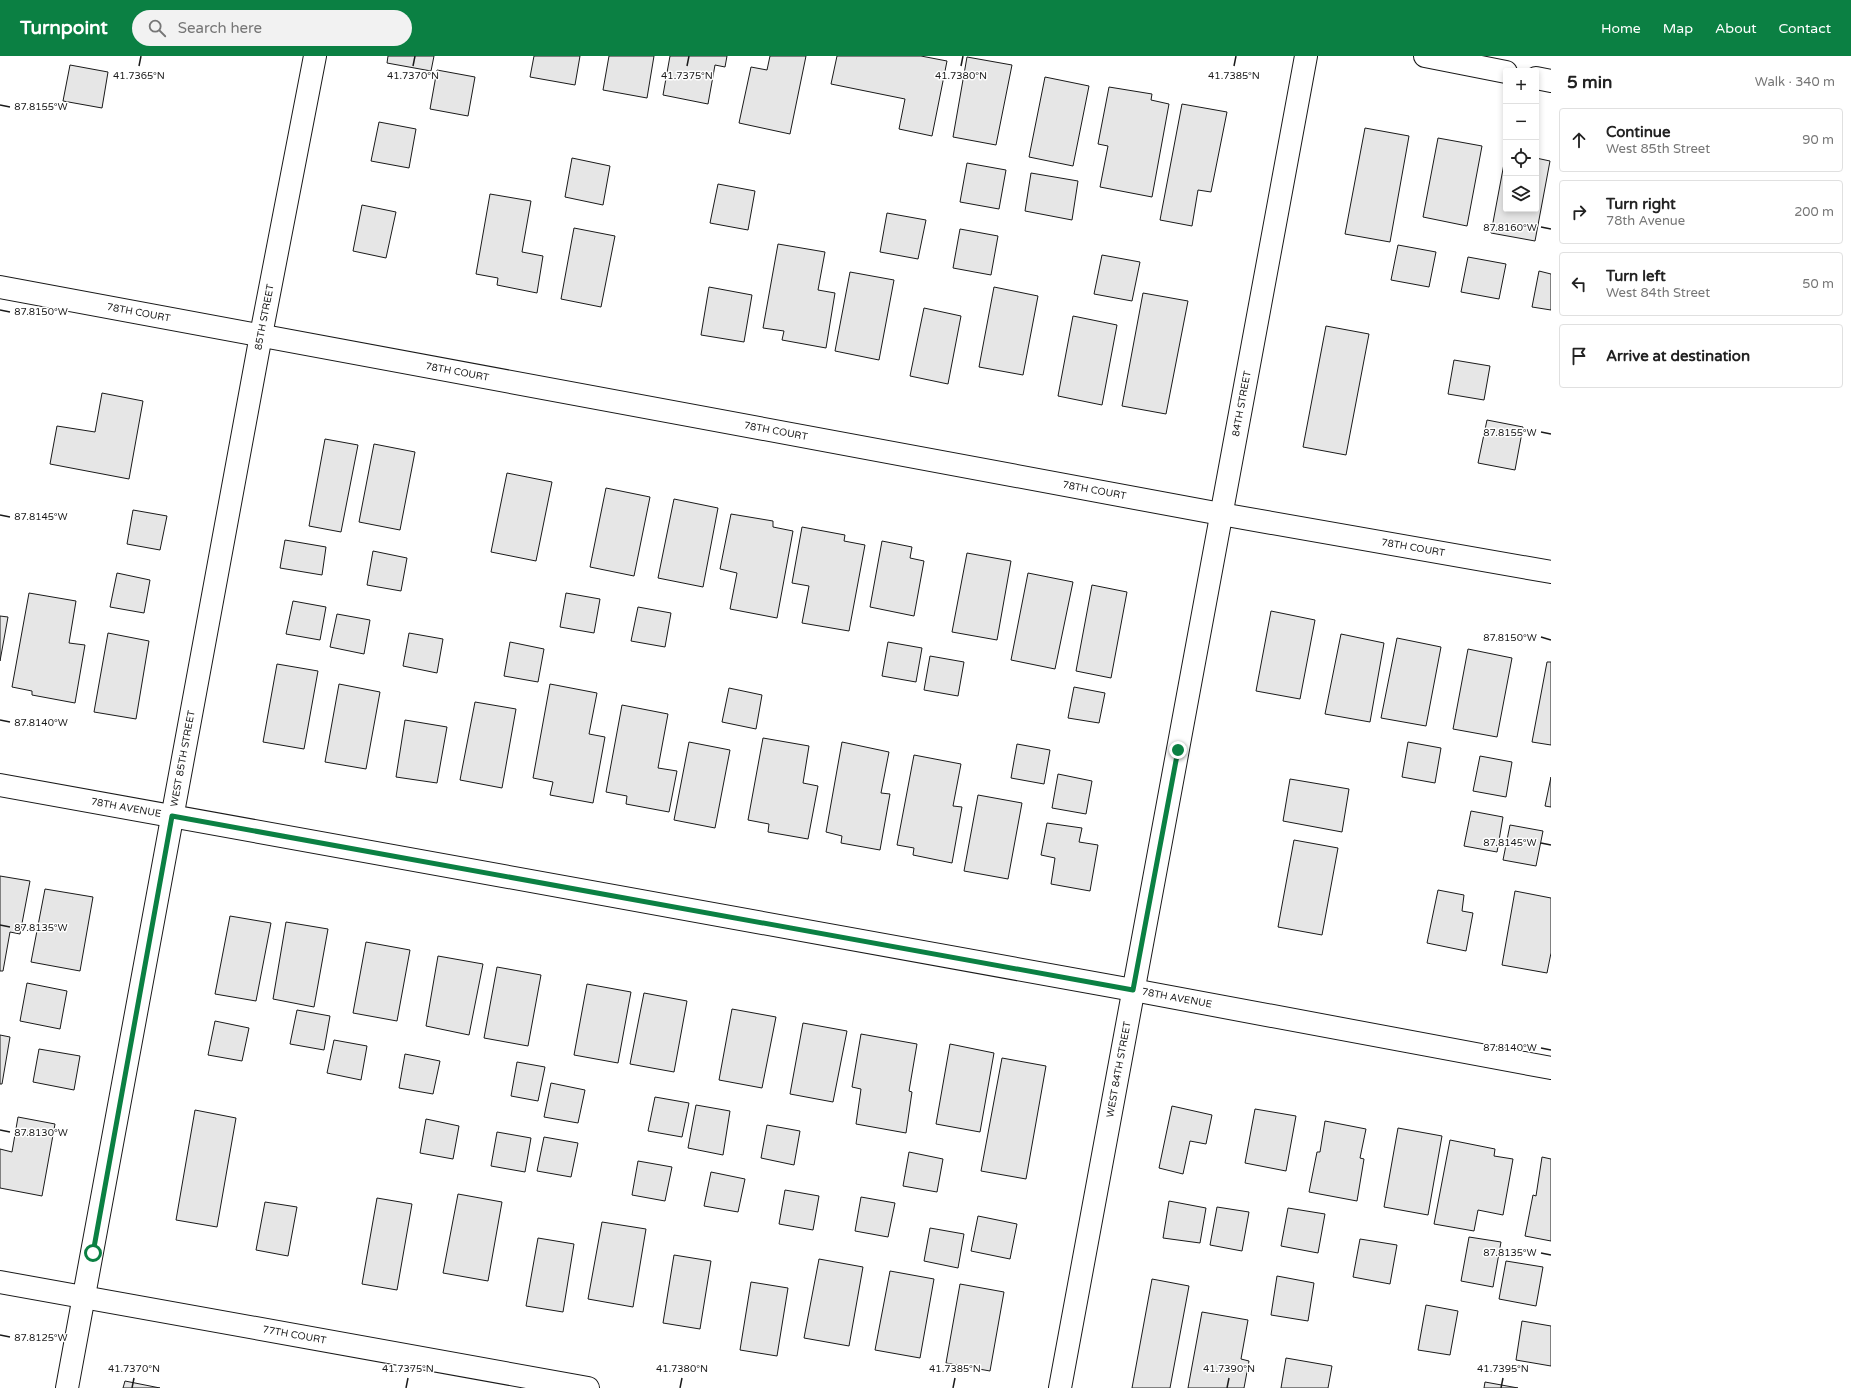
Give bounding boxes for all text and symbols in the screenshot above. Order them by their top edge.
search box [132,10,412,46]
text: Turnpoint [20,17,108,39]
icon: search [146,17,168,39]
text: Search here [178,19,262,37]
text: Home [1601,20,1641,37]
text: Map [1663,20,1693,37]
text: About [1715,20,1757,37]
text: Contact [1779,20,1831,37]
map controls [1503,68,1539,212]
button: + [1503,68,1539,104]
text: 41.7365°N [113,70,165,82]
text: 41.7370°N [387,70,439,82]
text: 41.7375°N [661,70,713,82]
text: 41.7380°N [935,70,987,82]
text: 41.7385°N [1208,70,1260,82]
text: 5 min [1567,72,1612,93]
text: Walk · 340 m [1755,74,1835,90]
text: 87.8155°W [14,101,68,113]
button: − [1503,104,1539,140]
text: Continue [1606,123,1670,141]
icon: ahead [1568,129,1590,151]
text: 90 m [1802,132,1834,148]
button: locate [1503,140,1539,176]
text: West 85th Street [1606,141,1710,157]
button: layers [1503,176,1539,212]
text: Turn right [1606,195,1676,213]
icon: right [1568,201,1590,223]
text: 200 m [1794,204,1834,220]
text: 78th Avenue [1606,213,1685,229]
text: 87.8160°W [1483,222,1537,234]
text: Turn left [1606,267,1666,285]
icon: left [1568,273,1590,295]
text: 50 m [1802,276,1834,292]
street label: 85TH STREET [252,283,277,351]
text: West 84th Street [1606,285,1710,301]
street label: 78TH COURT [106,301,171,325]
text: 87.8150°W [14,306,68,318]
icon: arrive [1568,345,1590,367]
text: Arrive at destination [1606,347,1750,365]
street label: 78TH COURT [424,360,490,384]
street label: 84TH STREET [1230,370,1254,438]
street label: 78TH COURT [743,419,809,443]
text: 87.8155°W [1483,427,1537,439]
street label: 78TH COURT [1061,479,1127,502]
text: 87.8145°W [14,511,68,523]
street label: 78TH COURT [1380,536,1446,559]
text: 87.8150°W [1483,632,1537,644]
street label: WEST 85TH STREET [168,709,198,808]
text: 87.8140°W [14,717,68,729]
route end [1169,741,1187,759]
street label: 78TH AVENUE [90,796,162,820]
text: 87.8145°W [1483,837,1537,849]
text: 87.8135°W [14,922,68,934]
street label: 78TH AVENUE [1141,986,1213,1011]
street label: WEST 84TH STREET [1104,1020,1134,1119]
text: 87.8140°W [1483,1042,1537,1054]
text: 87.8130°W [14,1127,68,1139]
route start [84,1244,102,1262]
text: 87.8135°W [1483,1247,1537,1259]
street label: 77TH COURT [261,1323,327,1347]
text: 87.8125°W [14,1332,68,1344]
text: 41.7370°N [108,1363,160,1375]
text: 41.7375°N [382,1363,434,1375]
text: 41.7380°N [656,1363,708,1375]
text: 41.7385°N [929,1363,981,1375]
text: 41.7390°N [1203,1363,1255,1375]
text: 41.7395°N [1477,1363,1529,1375]

